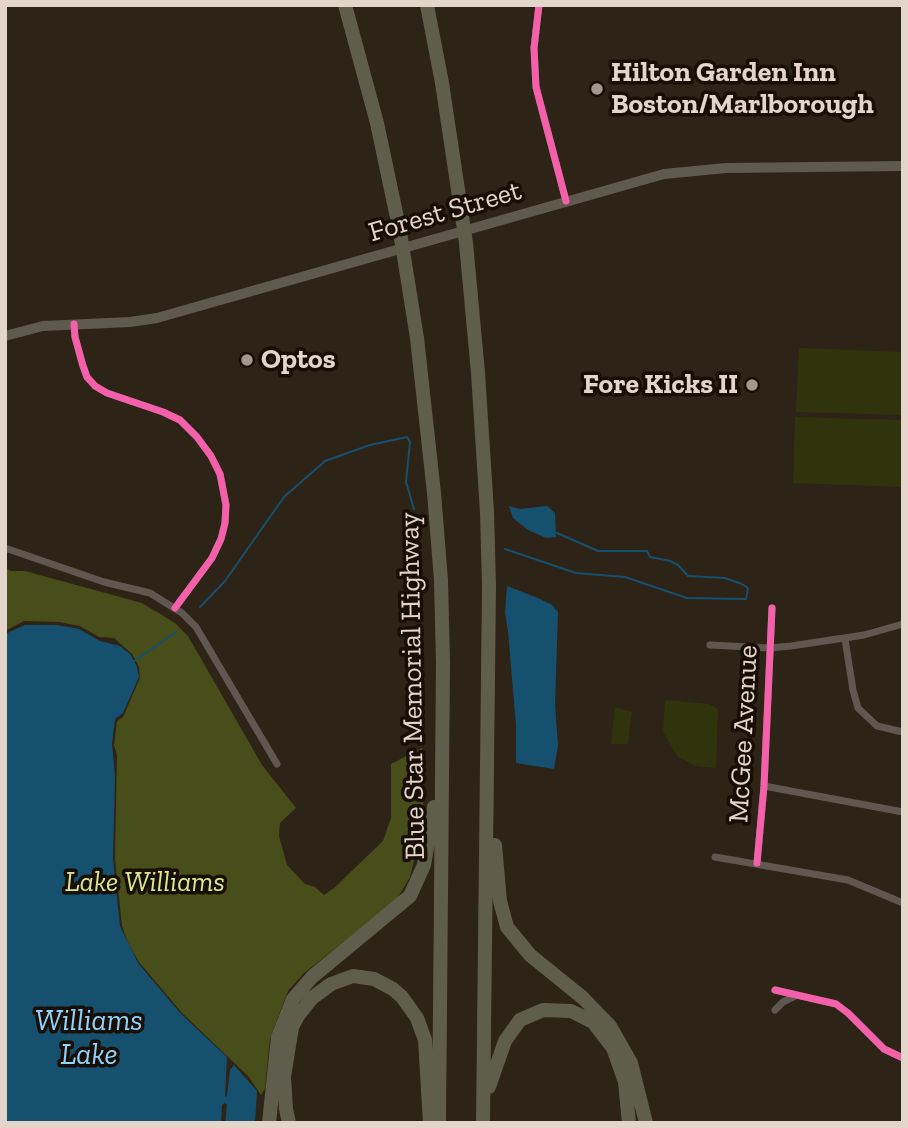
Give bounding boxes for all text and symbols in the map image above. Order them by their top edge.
place label: Hilton Garden Inn Boston/Marlborough [611,56,874,122]
marker: Hilton Garden Inn Boston/Marlborough [589,81,605,97]
street label: Forest Street [365,174,525,250]
place label: Optos [261,343,336,377]
marker: Optos [239,352,255,368]
place label: Fore Kicks II [583,368,738,402]
marker: Fore Kicks II [744,377,760,393]
street label: Blue Star Memorial Highway [393,512,433,860]
street label: McGee Avenue [723,644,765,824]
park label: Lake Williams [65,866,225,900]
water label: Williams Lake [35,1003,143,1074]

